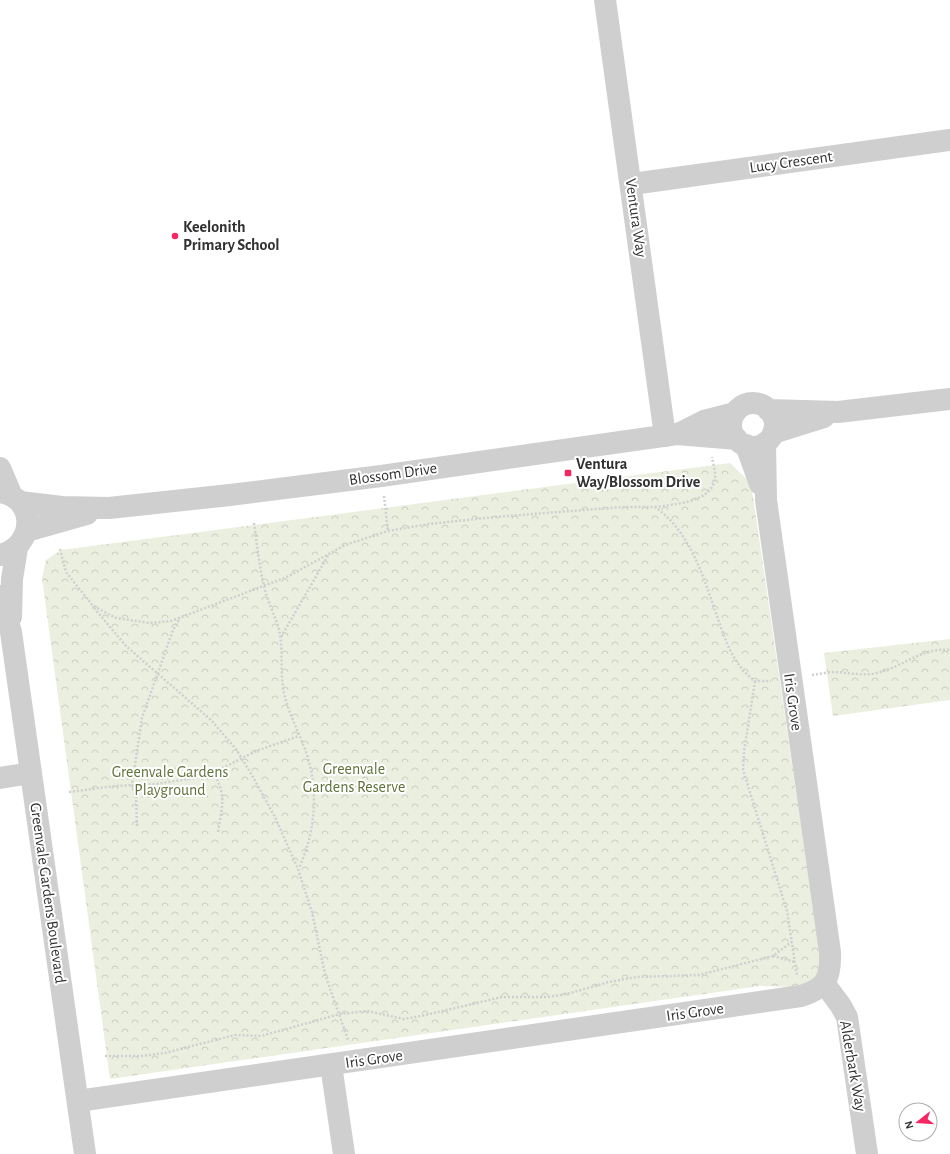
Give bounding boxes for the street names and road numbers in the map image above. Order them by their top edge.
street label: Lucy Crescent [748,148,834,177]
street label: Ventura Way [622,178,649,259]
street label: Blossom Drive [348,460,438,488]
street label: Iris Grove [781,672,805,732]
street label: Greenvale Gardens Boulevard [27,802,69,984]
street label: Iris Grove [665,1000,725,1024]
street label: Alderbark Way [836,1019,869,1113]
street label: Iris Grove [344,1047,404,1071]

